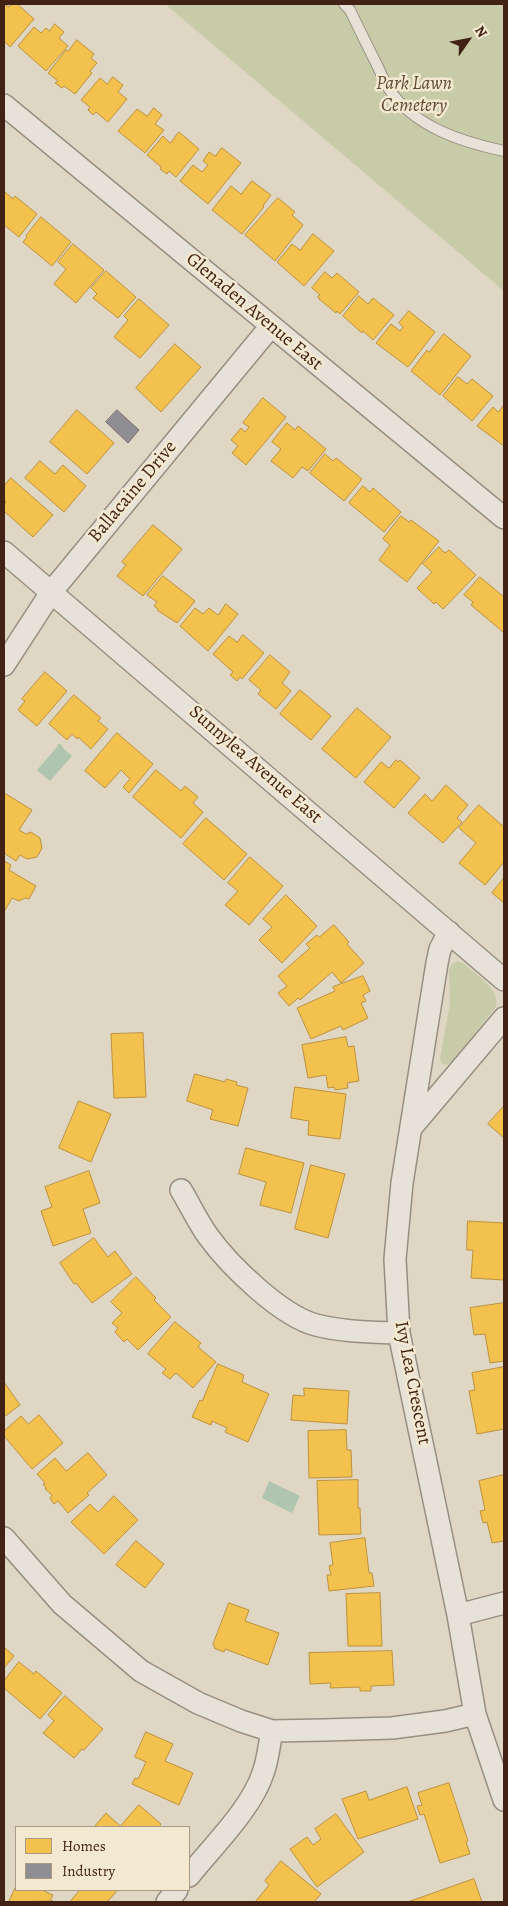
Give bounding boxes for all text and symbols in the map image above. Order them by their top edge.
north arrow [443,15,493,65]
text: N [470,22,492,41]
park label: Park Lawn Cemetery [376,73,452,117]
street label: Glenaden Avenue East [181,248,327,376]
street label: Ballacaine Drive [84,437,182,547]
street label: Sunnylea Avenue East [184,701,326,829]
street label: Ivy Lea Crescent [389,1319,435,1447]
legend [15,1826,190,1891]
text: Homes [62,1836,106,1856]
text: Industry [62,1861,115,1881]

